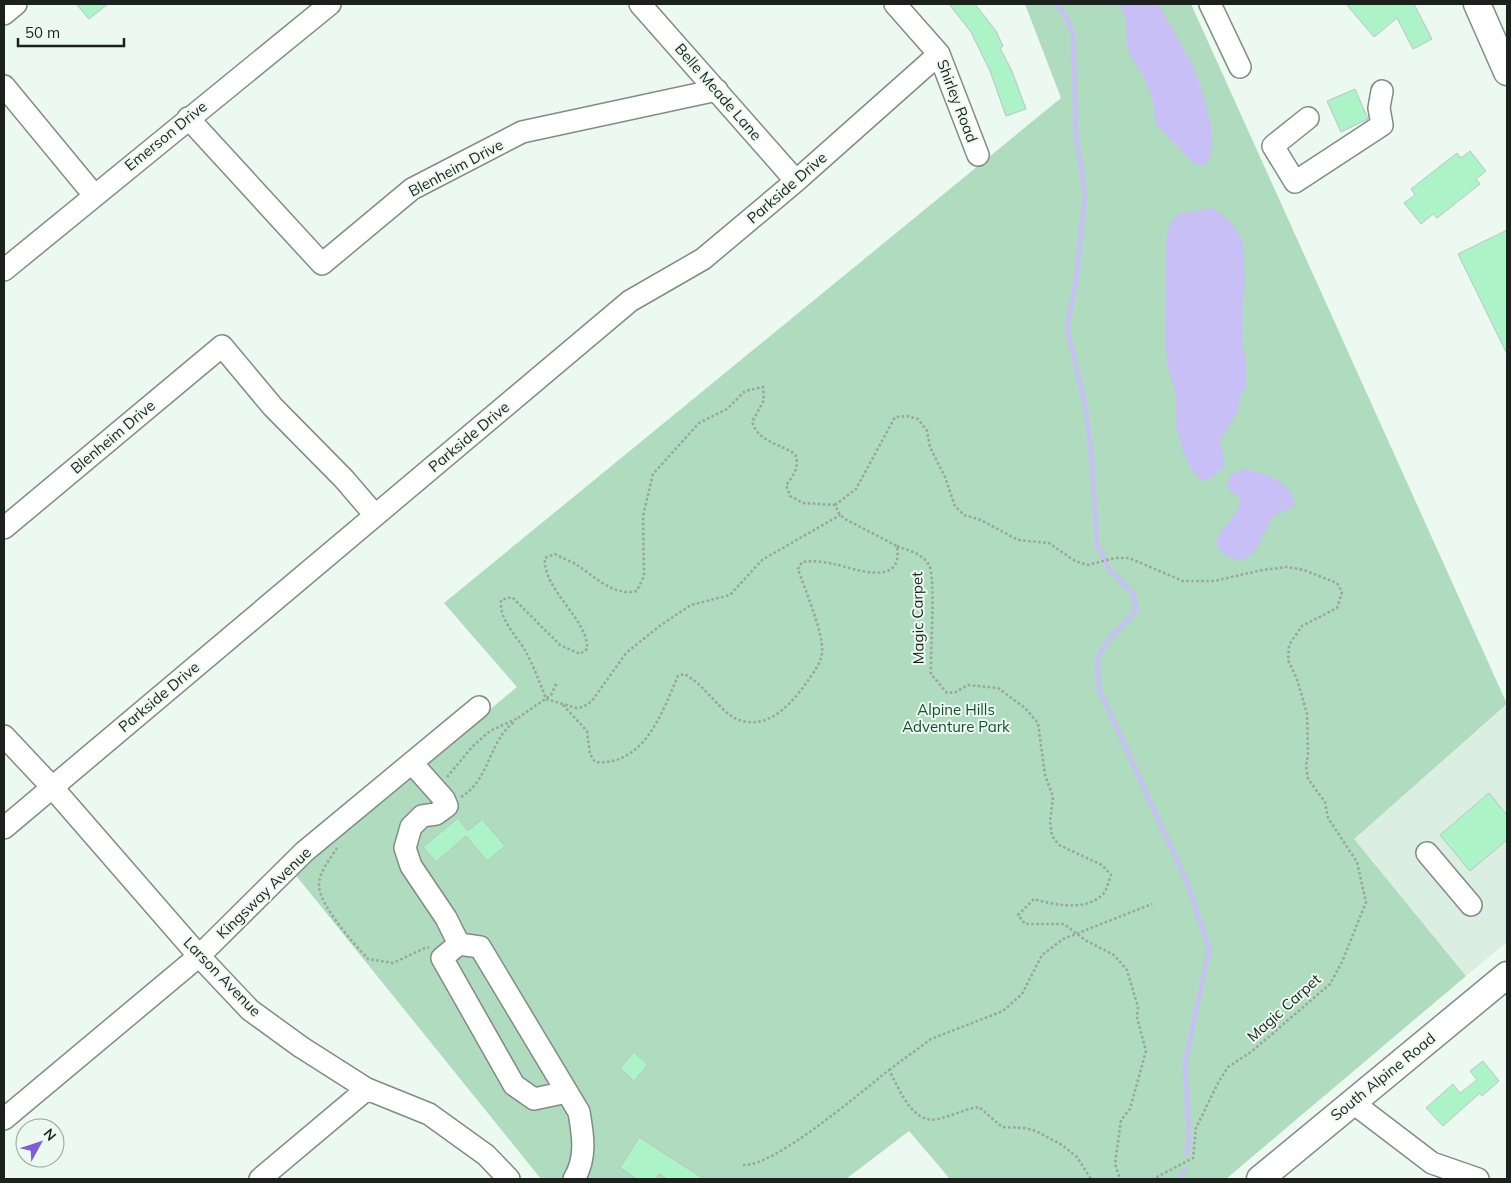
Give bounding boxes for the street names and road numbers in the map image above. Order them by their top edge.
street label: Belle Meade Lane [671,39,766,144]
street label: Shirley Road [933,57,982,145]
street label: Emerson Drive [121,97,211,175]
street label: Blenheim Drive [405,135,506,200]
street label: Parkside Drive [743,148,831,228]
street label: Blenheim Drive [67,396,159,478]
street label: Parkside Drive [424,397,513,476]
street label: Magic Carpet [907,571,928,665]
street label: Parkside Drive [114,657,203,736]
street label: Kingsway Avenue [212,843,315,943]
street label: Larson Avenue [180,933,265,1020]
street label: Magic Carpet [1243,970,1324,1046]
street label: South Alpine Road [1326,1029,1439,1125]

